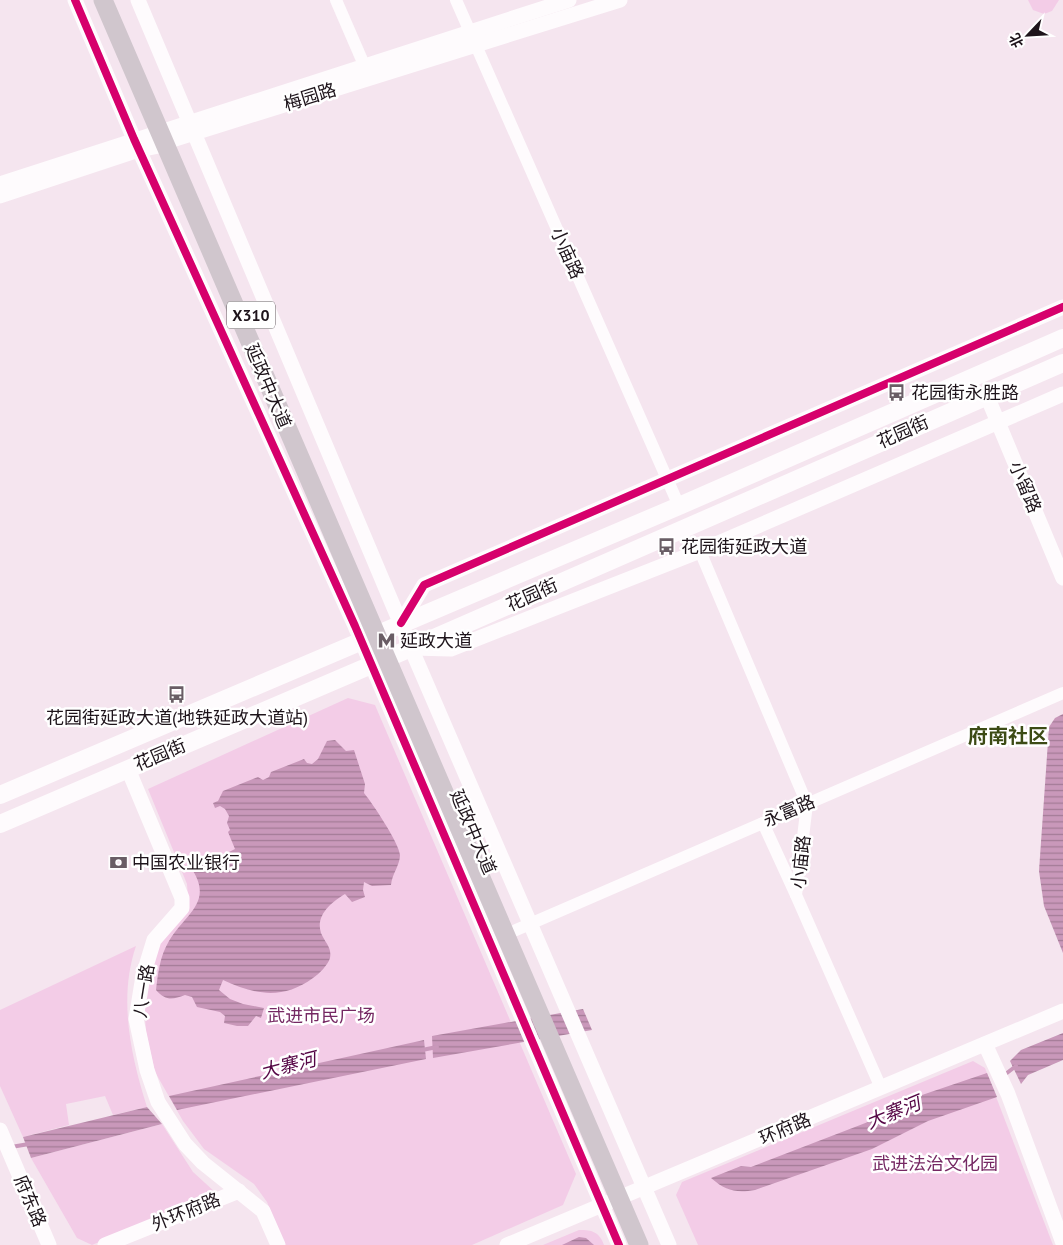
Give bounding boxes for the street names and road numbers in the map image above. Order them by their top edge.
street label: 梅园路 [281,78,339,115]
street label: 小庙路 [546,223,589,282]
road number: X310 [227,302,275,328]
street label: 延政中大道 [240,340,297,432]
street label: 花园街 [873,410,932,453]
street label: 小留路 [1004,457,1047,516]
street label: 花园街 [502,573,561,616]
street label: 花园街 [130,733,189,776]
street label: 延政中大道 [445,786,502,878]
street label: 永富路 [759,789,818,832]
street label: 小庙路 [786,834,815,890]
street label: 八一路 [128,962,159,1019]
street label: 环府路 [755,1107,814,1150]
street label: 府东路 [9,1171,52,1230]
street label: 外环府路 [148,1187,223,1236]

